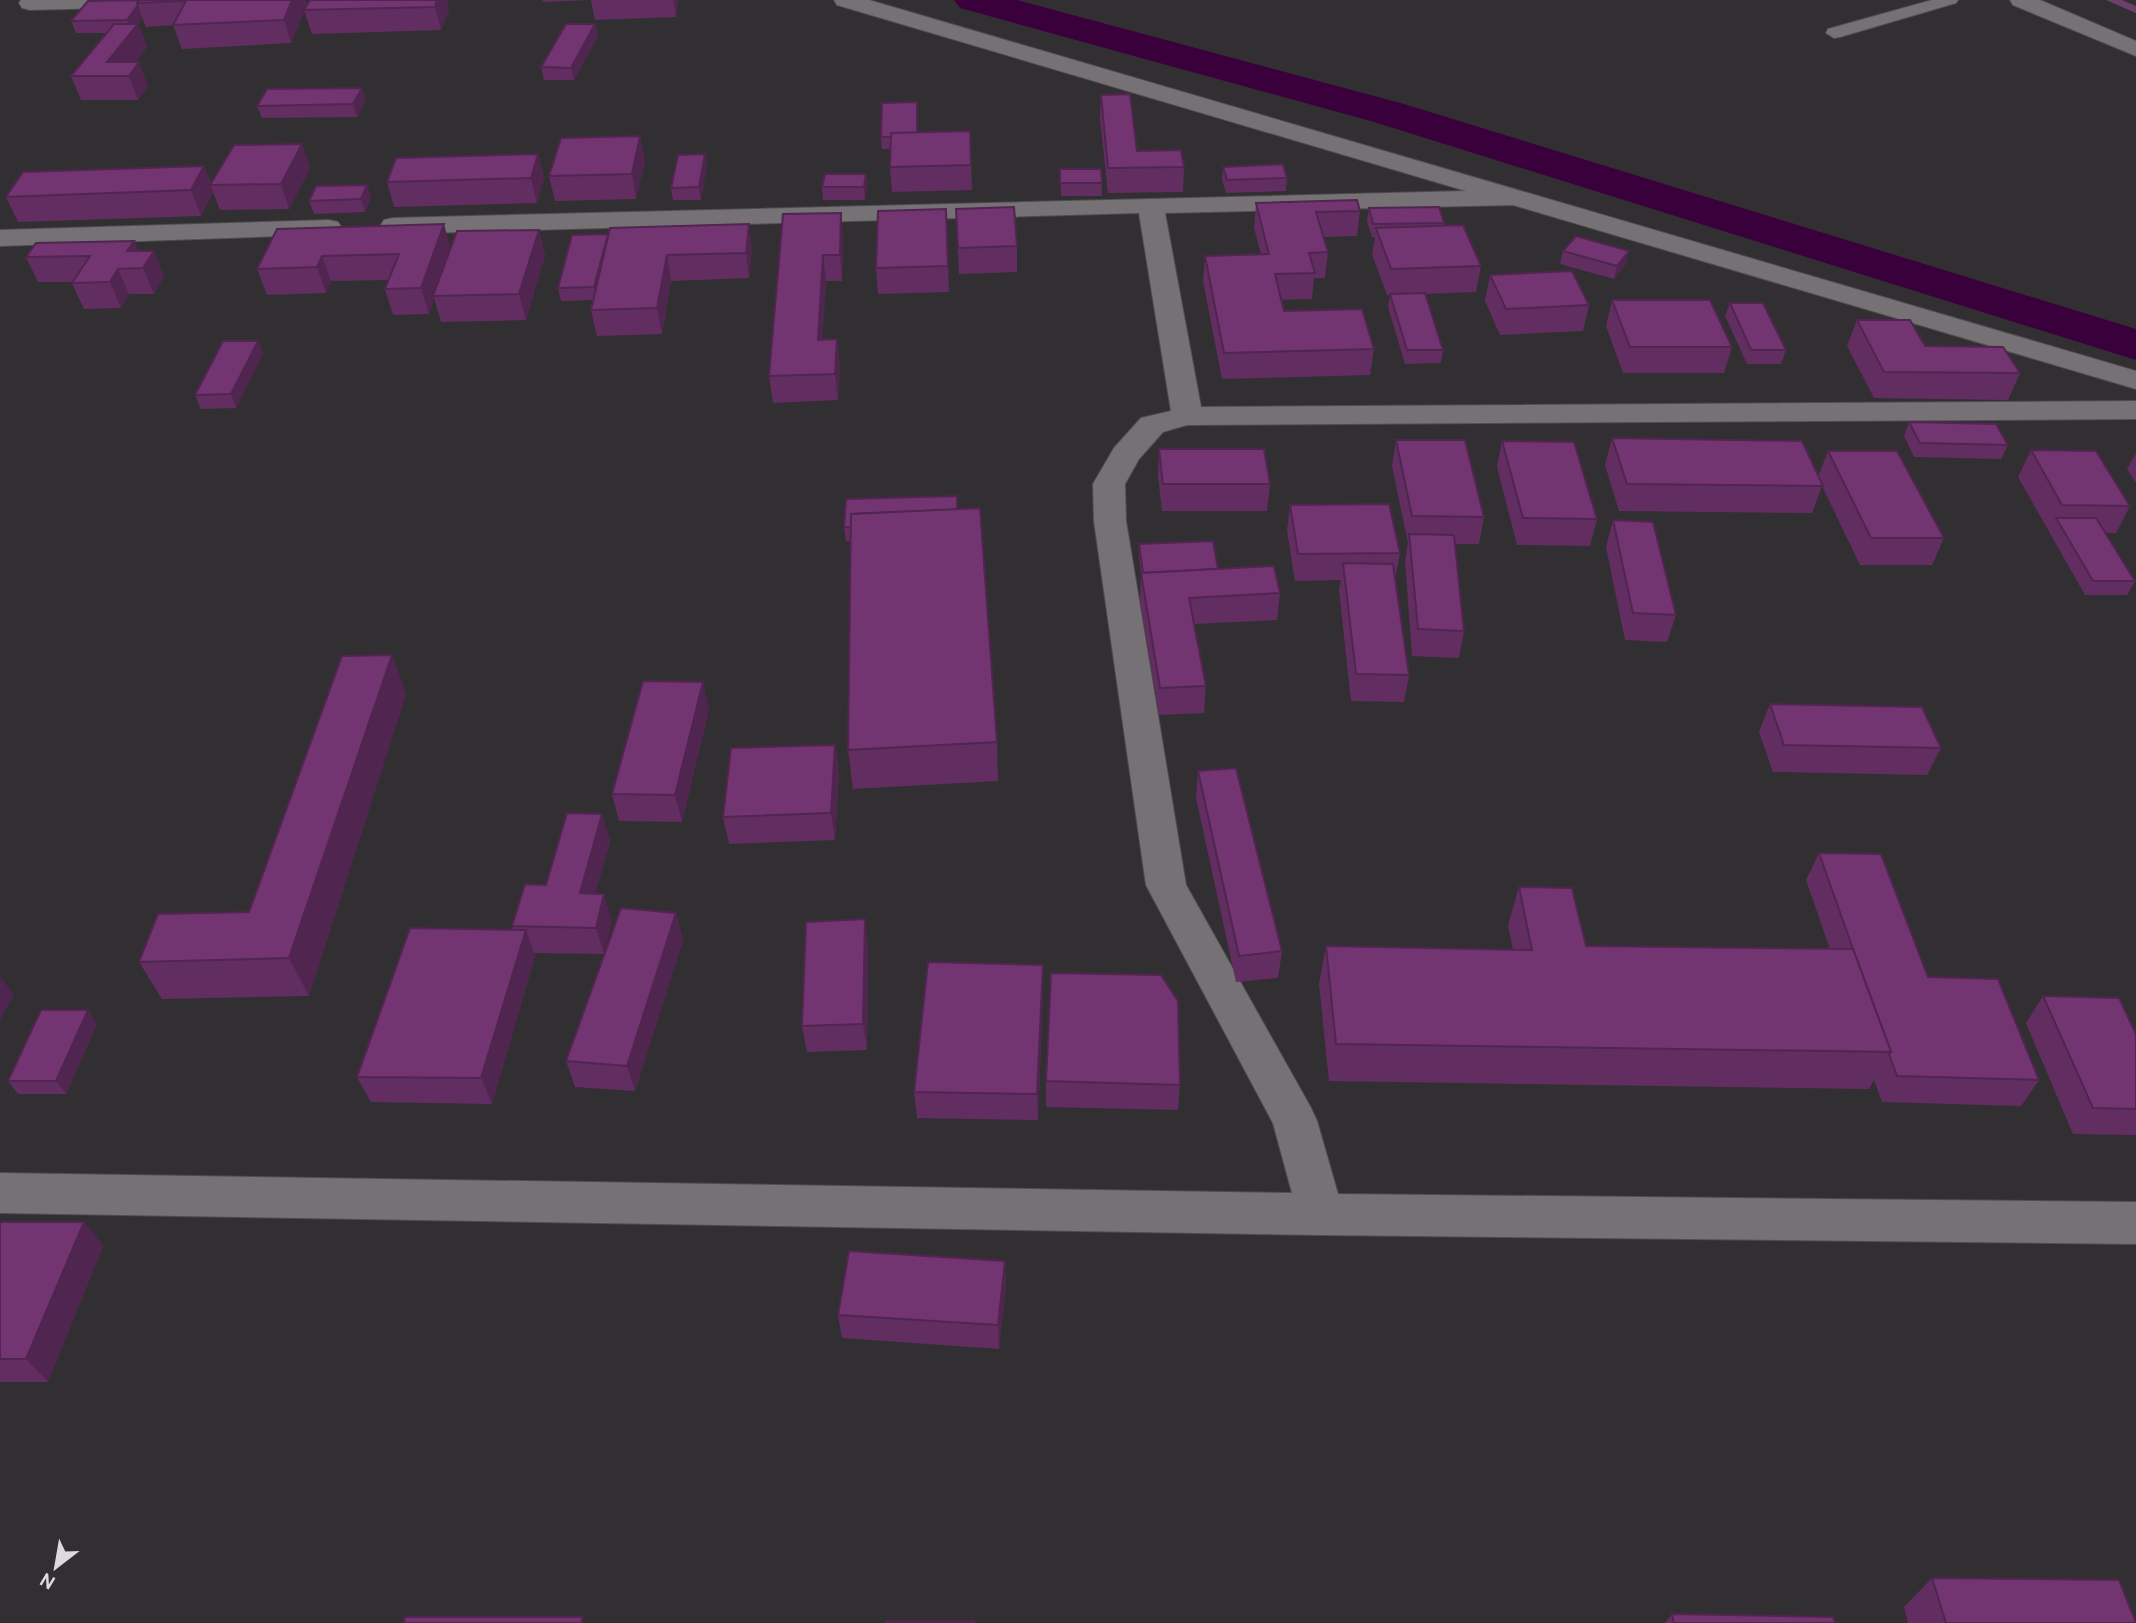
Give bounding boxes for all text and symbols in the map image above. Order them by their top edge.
north arrow [21,1532,91,1602]
text: N [36,1566,60,1594]

